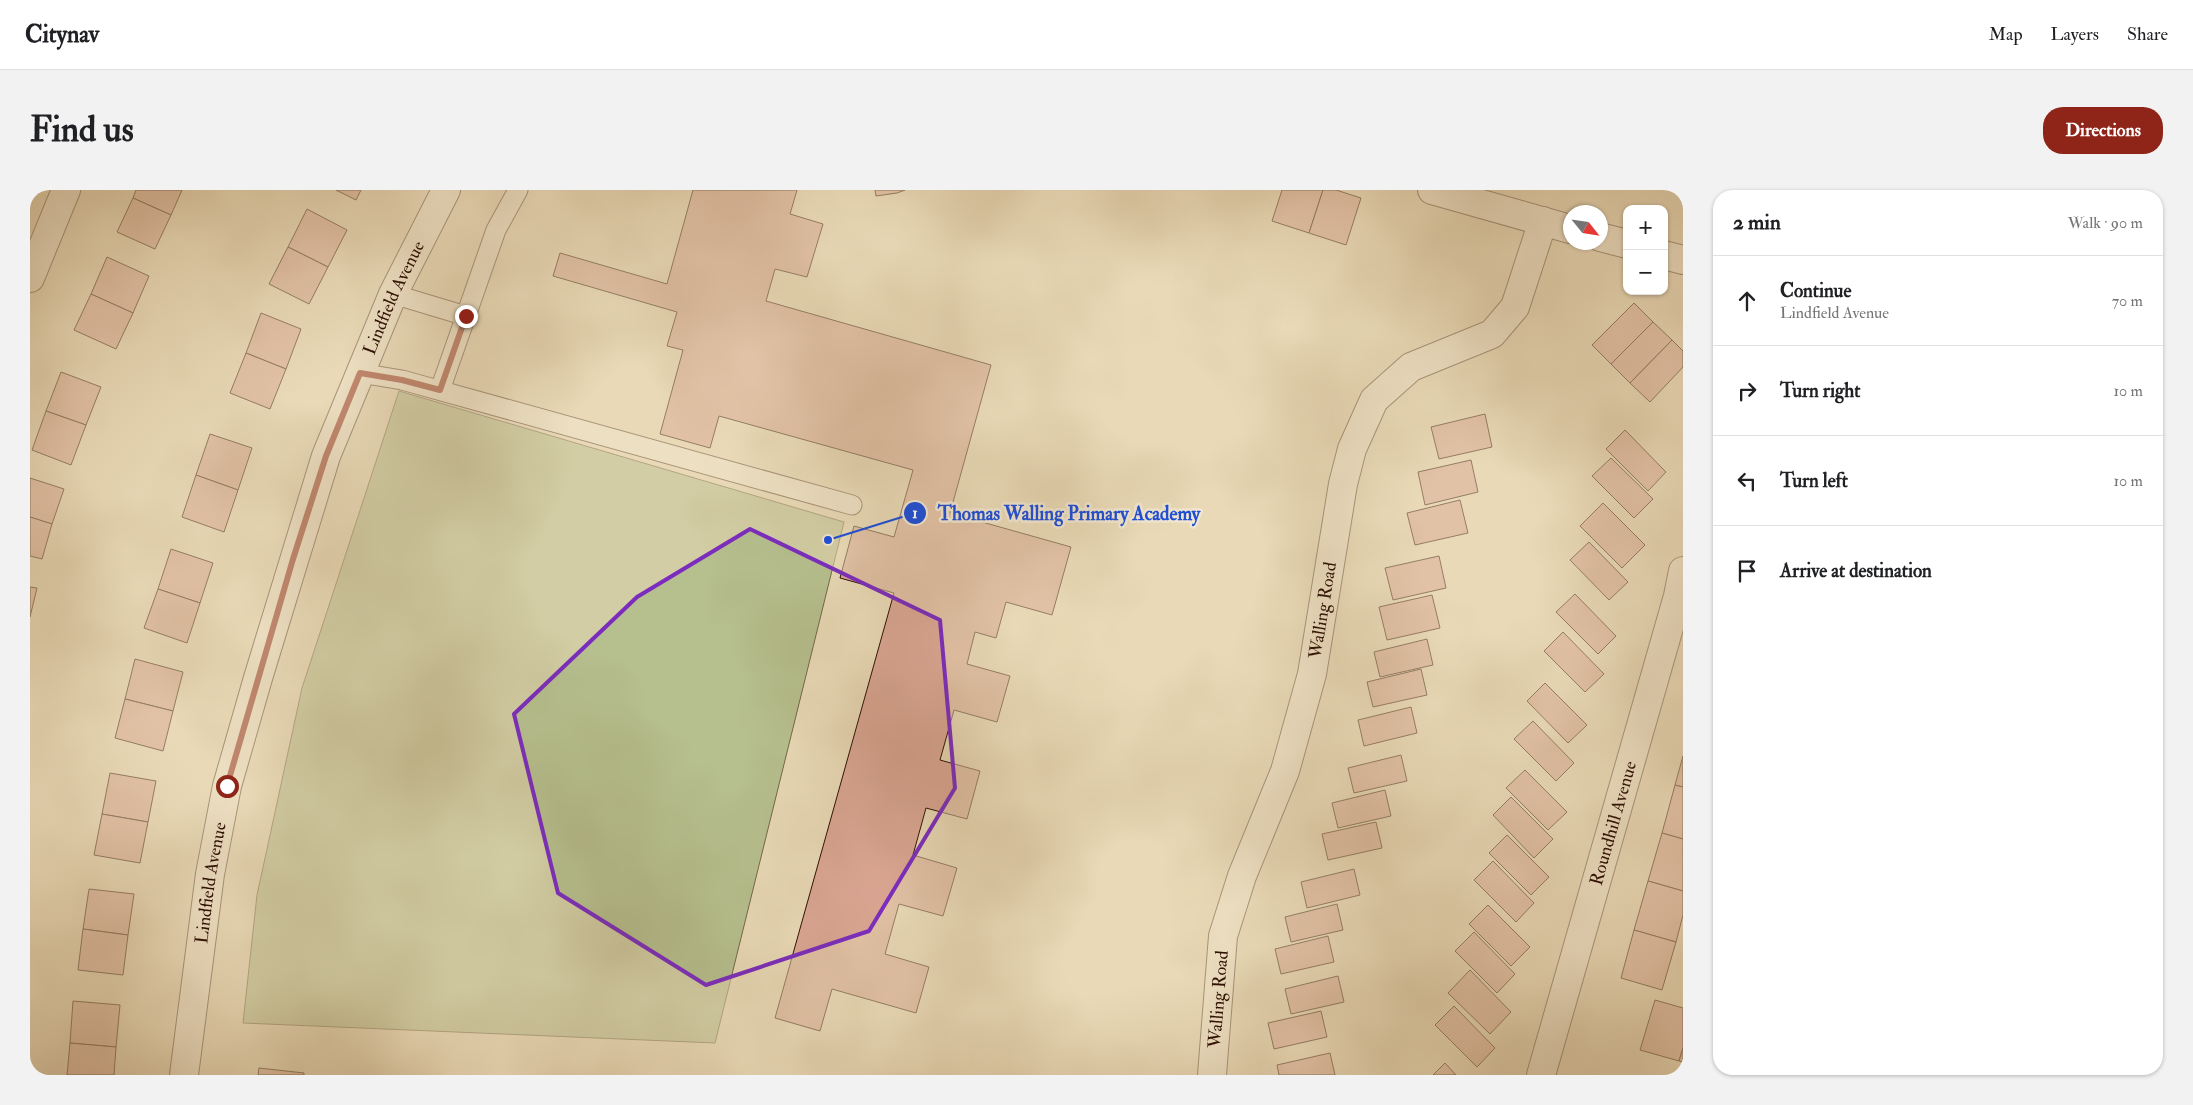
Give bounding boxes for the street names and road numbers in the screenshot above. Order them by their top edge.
street label: Lindfield Avenue [358,237,430,358]
street label: Walling Road [1303,560,1342,662]
street label: Roundhill Avenue [1585,758,1642,888]
street label: Lindfield Avenue [190,820,232,945]
street label: Walling Road [1203,949,1234,1050]

